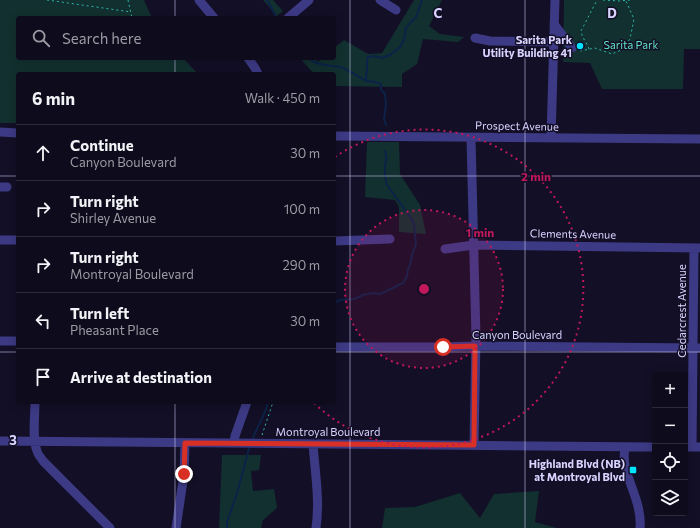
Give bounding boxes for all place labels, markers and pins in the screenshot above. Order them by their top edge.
place label: Sarita Park Utility Building 41 [482,33,573,59]
marker: Sarita Park Utility Building 41 [575,41,585,51]
centre of rings [417,282,431,296]
place label: Highland Blvd (NB) at Montroyal Blvd [529,457,625,483]
marker: Highland Blvd (NB) at Montroyal Blvd [628,465,638,475]

